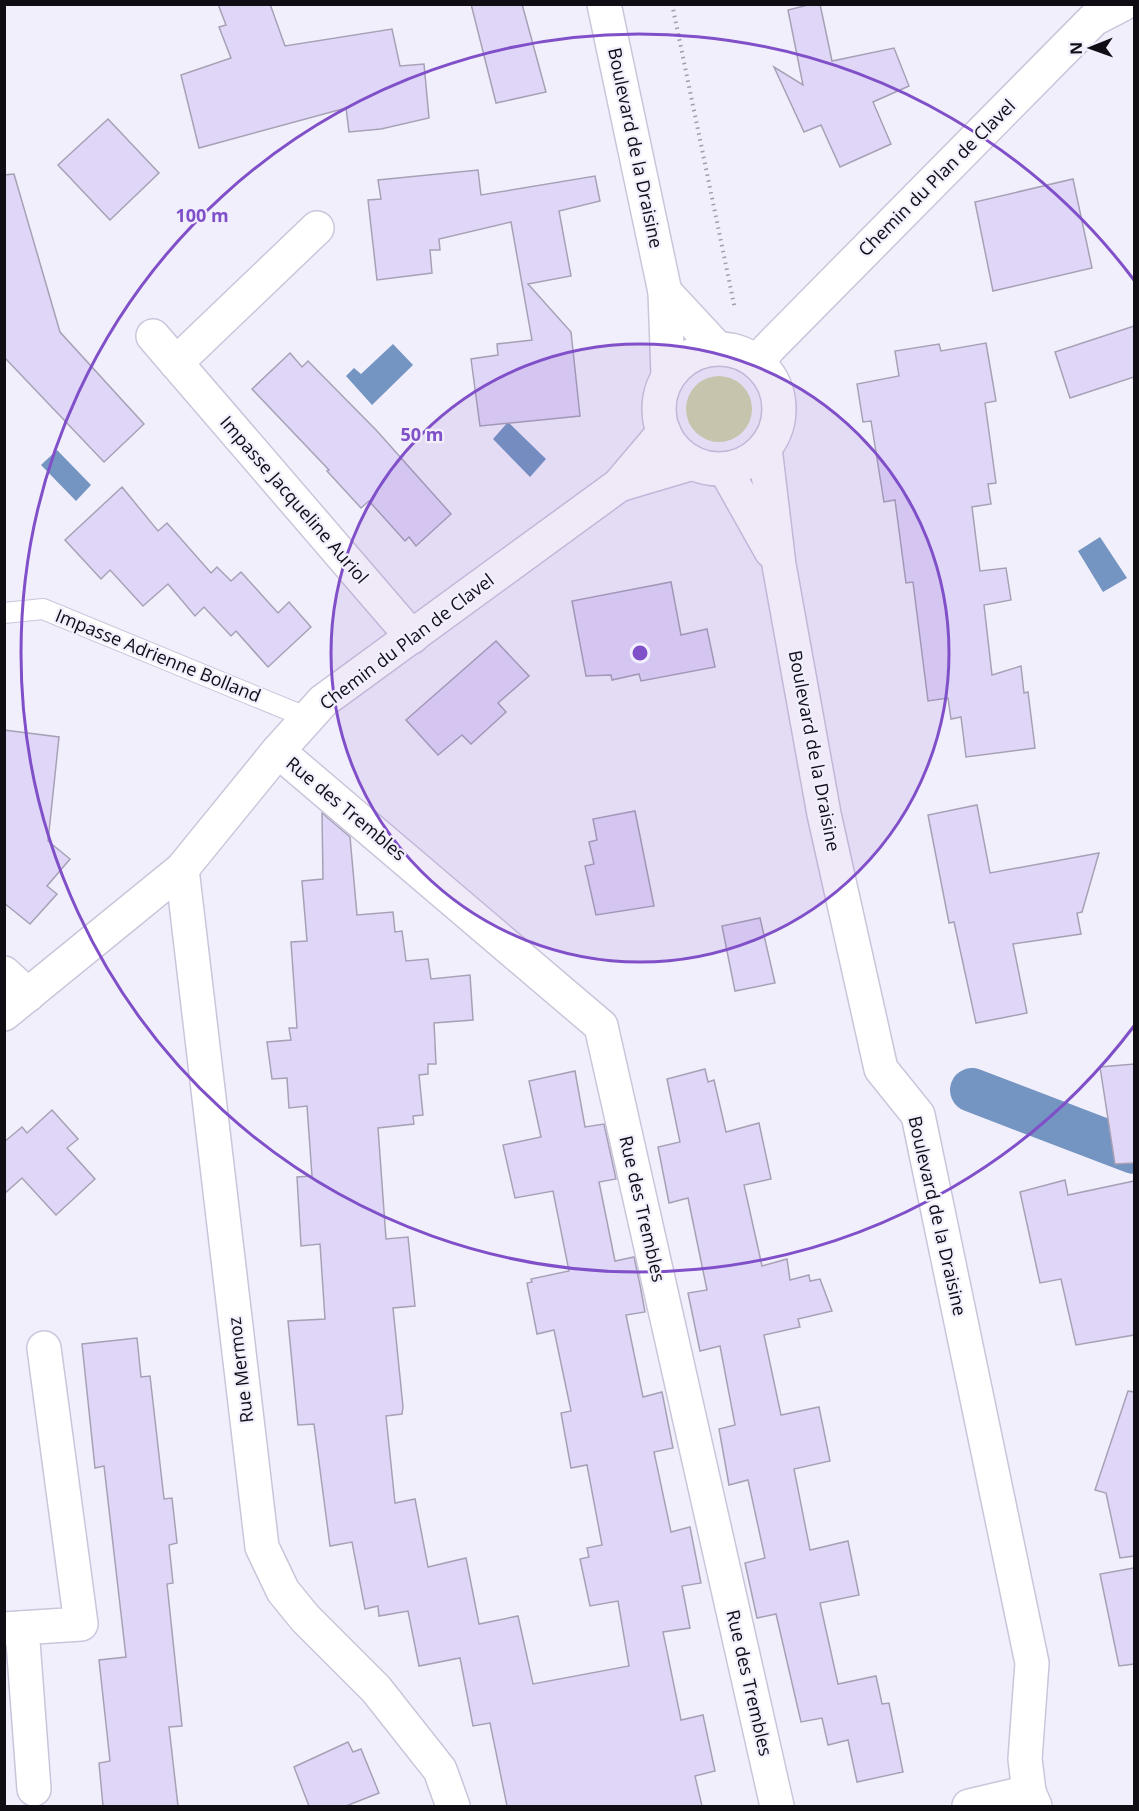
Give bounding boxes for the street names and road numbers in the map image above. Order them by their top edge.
street label: Boulevard de la Draisine [603,45,669,250]
street label: Chemin du Plan de Clavel [853,94,1020,261]
street label: Impasse Jacqueline Auriol [215,410,374,588]
street label: Chemin du Plan de Clavel [314,568,498,715]
street label: Impasse Adrienne Bolland [52,603,265,707]
street label: Boulevard de la Draisine [784,648,846,853]
street label: Rue des Trembles [282,751,412,866]
street label: Boulevard de la Draisine [903,1113,973,1318]
street label: Rue des Trembles [614,1133,671,1284]
street label: Rue Mermoz [222,1316,258,1424]
street label: Rue des Trembles [721,1607,778,1758]

